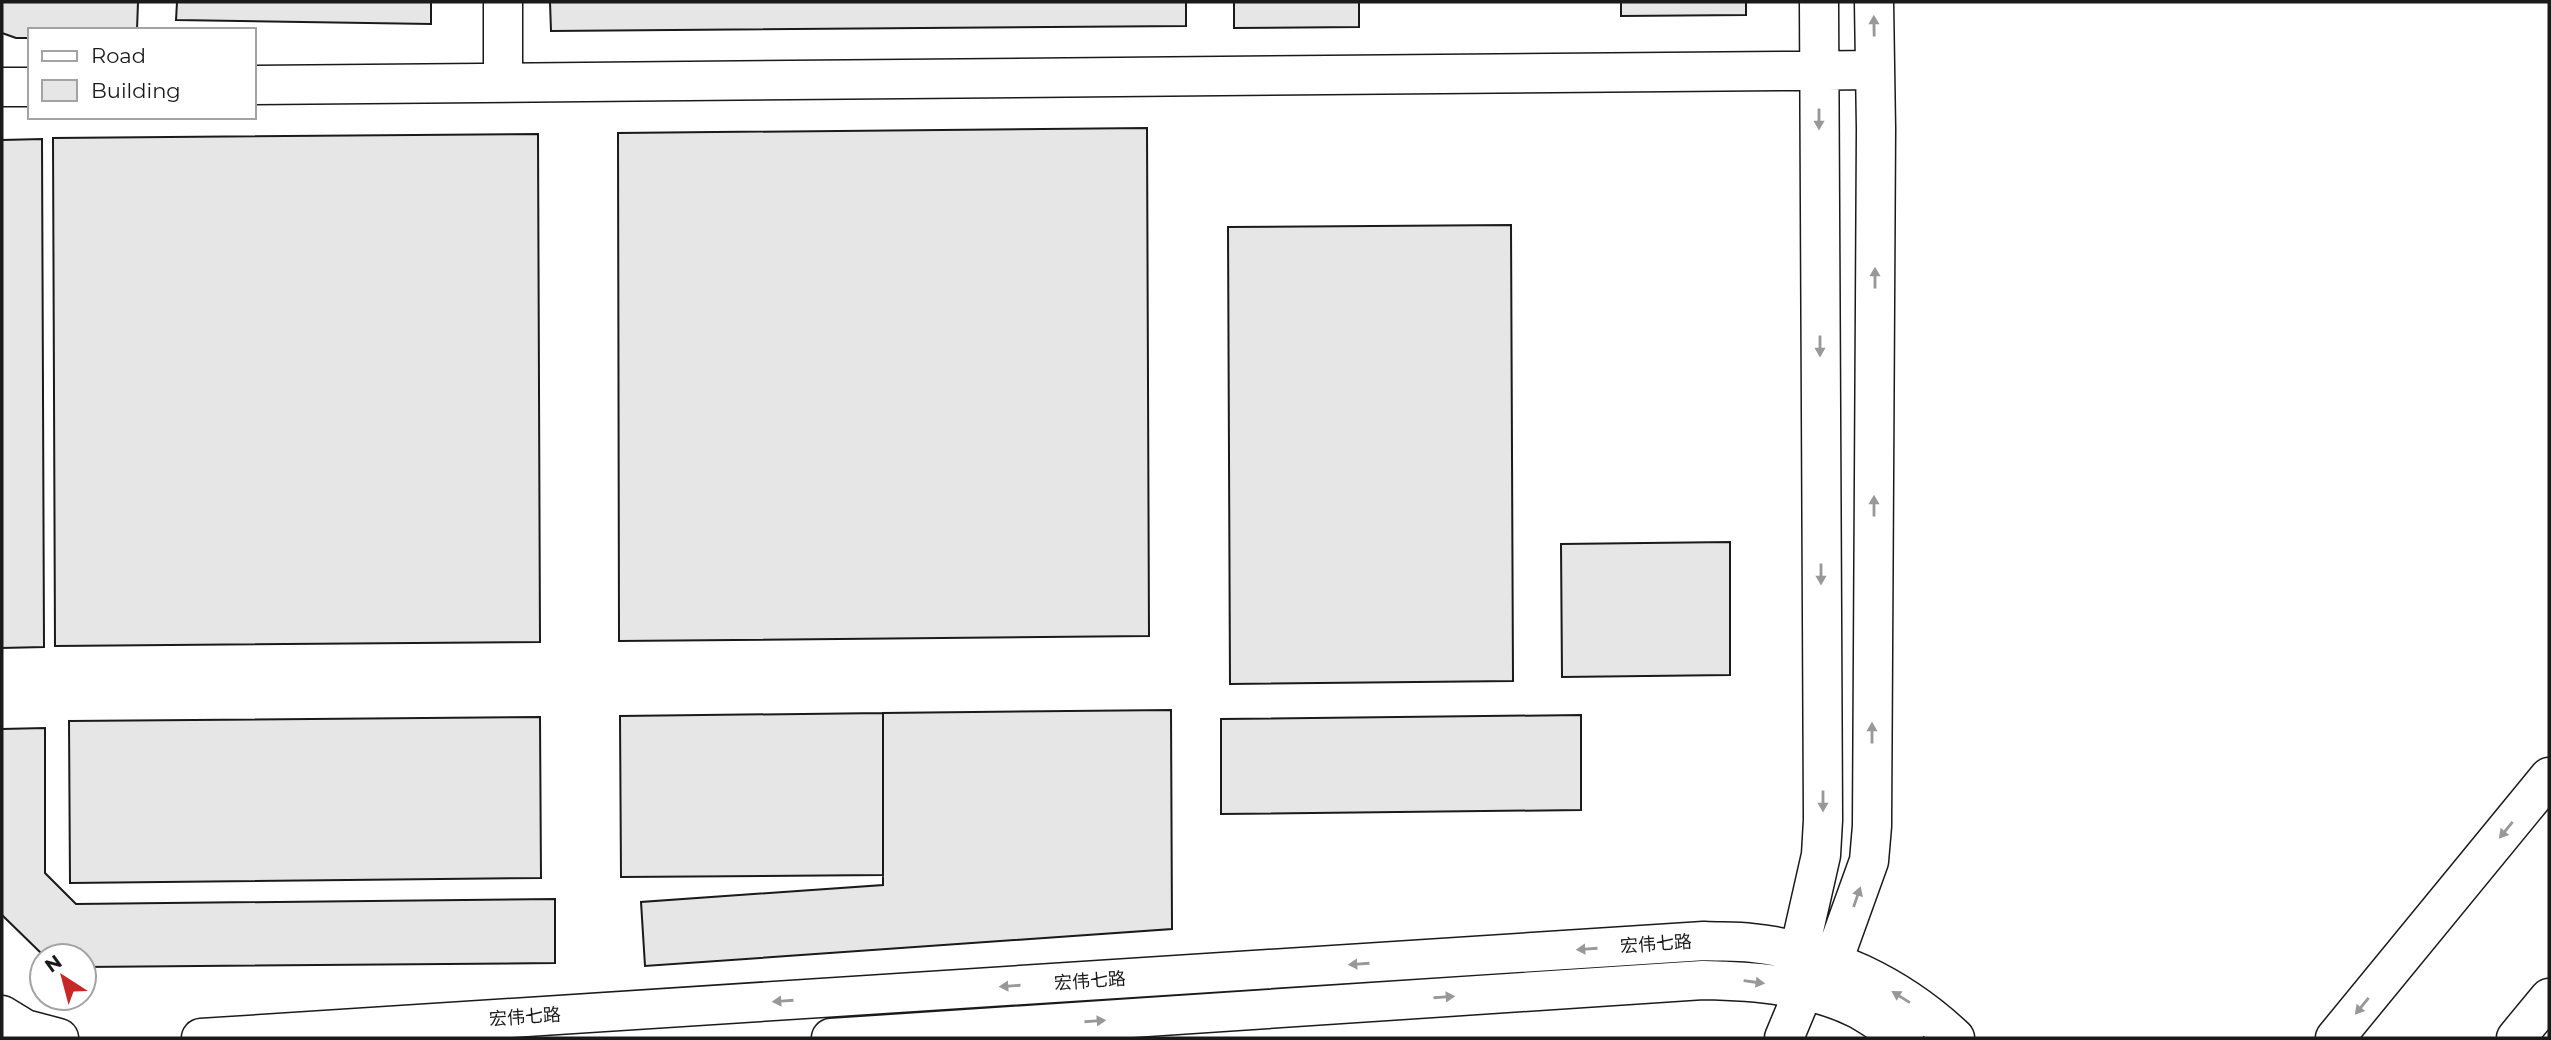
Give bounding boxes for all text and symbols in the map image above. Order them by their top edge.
one-way arrow [1868,15,1880,37]
legend [28,28,256,119]
text: Road [91,43,146,68]
text: Building [91,78,181,103]
one-way arrow [1813,108,1825,130]
one-way arrow [1869,267,1881,289]
one-way arrow [1814,336,1826,358]
one-way arrow [1868,494,1880,516]
one-way arrow [1816,563,1827,585]
one-way arrow [1866,722,1878,744]
one-way arrow [1817,791,1829,813]
one-way arrow [2499,821,2514,838]
one-way arrow [1852,886,1863,907]
street label: 宏伟七路 [1619,931,1693,957]
north arrow [28,942,98,1012]
one-way arrow [1575,944,1597,955]
text: N [40,950,66,977]
one-way arrow [1348,958,1370,969]
street label: 宏伟七路 [1053,968,1127,994]
one-way arrow [1743,977,1765,988]
one-way arrow [999,981,1021,992]
one-way arrow [1433,991,1455,1002]
one-way arrow [1892,991,1911,1004]
one-way arrow [772,996,794,1007]
one-way arrow [2355,997,2370,1014]
street label: 宏伟七路 [488,1004,562,1030]
one-way arrow [1084,1015,1106,1026]

